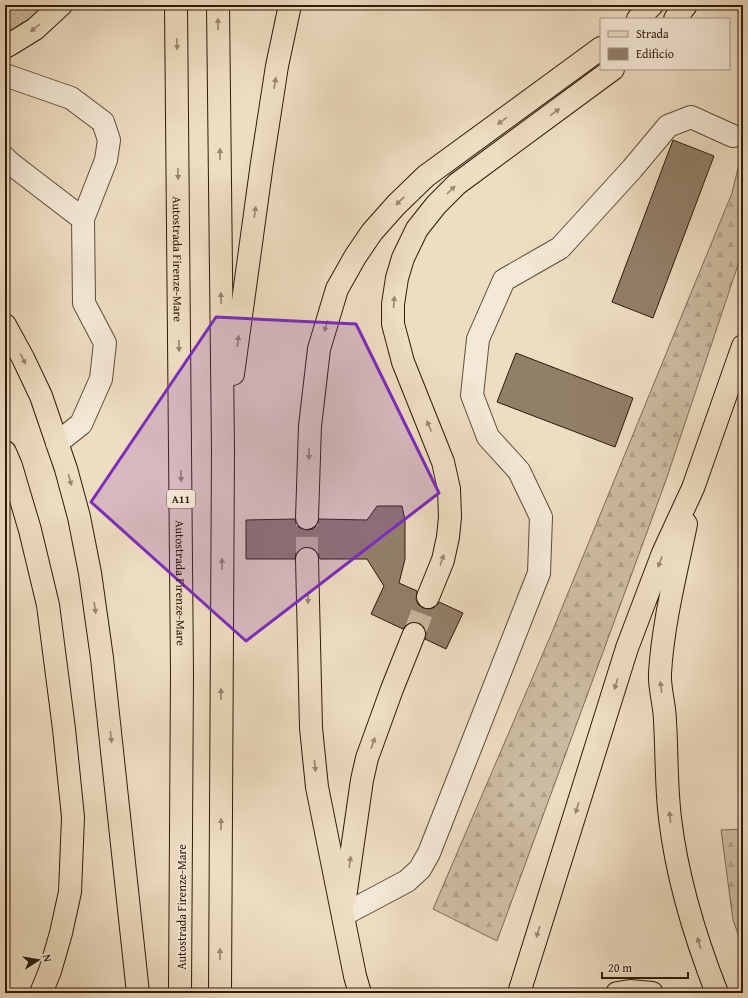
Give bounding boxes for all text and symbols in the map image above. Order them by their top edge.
one-way arrow [215,18,222,30]
legend [600,18,730,70]
one-way arrow [29,24,40,32]
text: Strada [636,25,669,42]
one-way arrow [174,38,180,51]
text: Edificio [636,45,674,62]
one-way arrow [272,77,278,89]
one-way arrow [550,107,561,116]
one-way arrow [496,117,507,125]
one-way arrow [217,147,223,160]
one-way arrow [175,168,181,181]
one-way arrow [446,185,456,195]
street label: Autostrada Firenze-Mare [169,196,187,322]
one-way arrow [395,196,405,206]
one-way arrow [252,206,258,218]
one-way arrow [218,291,224,304]
one-way arrow [390,296,397,308]
one-way arrow [323,320,329,332]
one-way arrow [235,335,241,347]
one-way arrow [176,340,183,352]
one-way arrow [20,353,27,365]
one-way arrow [425,419,431,431]
one-way arrow [306,448,312,461]
one-way arrow [178,470,184,483]
one-way arrow [67,474,73,487]
road number: A11 [167,490,195,508]
street label: Autostrada Firenze-Mare [172,520,190,646]
one-way arrow [439,554,445,566]
one-way arrow [656,556,662,568]
one-way arrow [219,557,225,570]
one-way arrow [305,592,311,605]
one-way arrow [92,602,98,614]
one-way arrow [613,678,619,690]
one-way arrow [658,681,665,693]
one-way arrow [218,688,225,700]
one-way arrow [107,731,114,743]
one-way arrow [370,736,376,748]
one-way arrow [312,760,318,772]
one-way arrow [574,802,580,814]
one-way arrow [666,811,673,823]
one-way arrow [218,817,224,830]
street label: Autostrada Firenze-Mare [173,844,190,970]
one-way arrow [347,856,353,868]
one-way arrow [535,926,541,938]
one-way arrow [696,937,702,949]
north arrow [18,940,58,980]
one-way arrow [217,947,223,960]
text: N [39,953,57,964]
scale bar [602,954,688,980]
text: 20 m [608,959,632,976]

